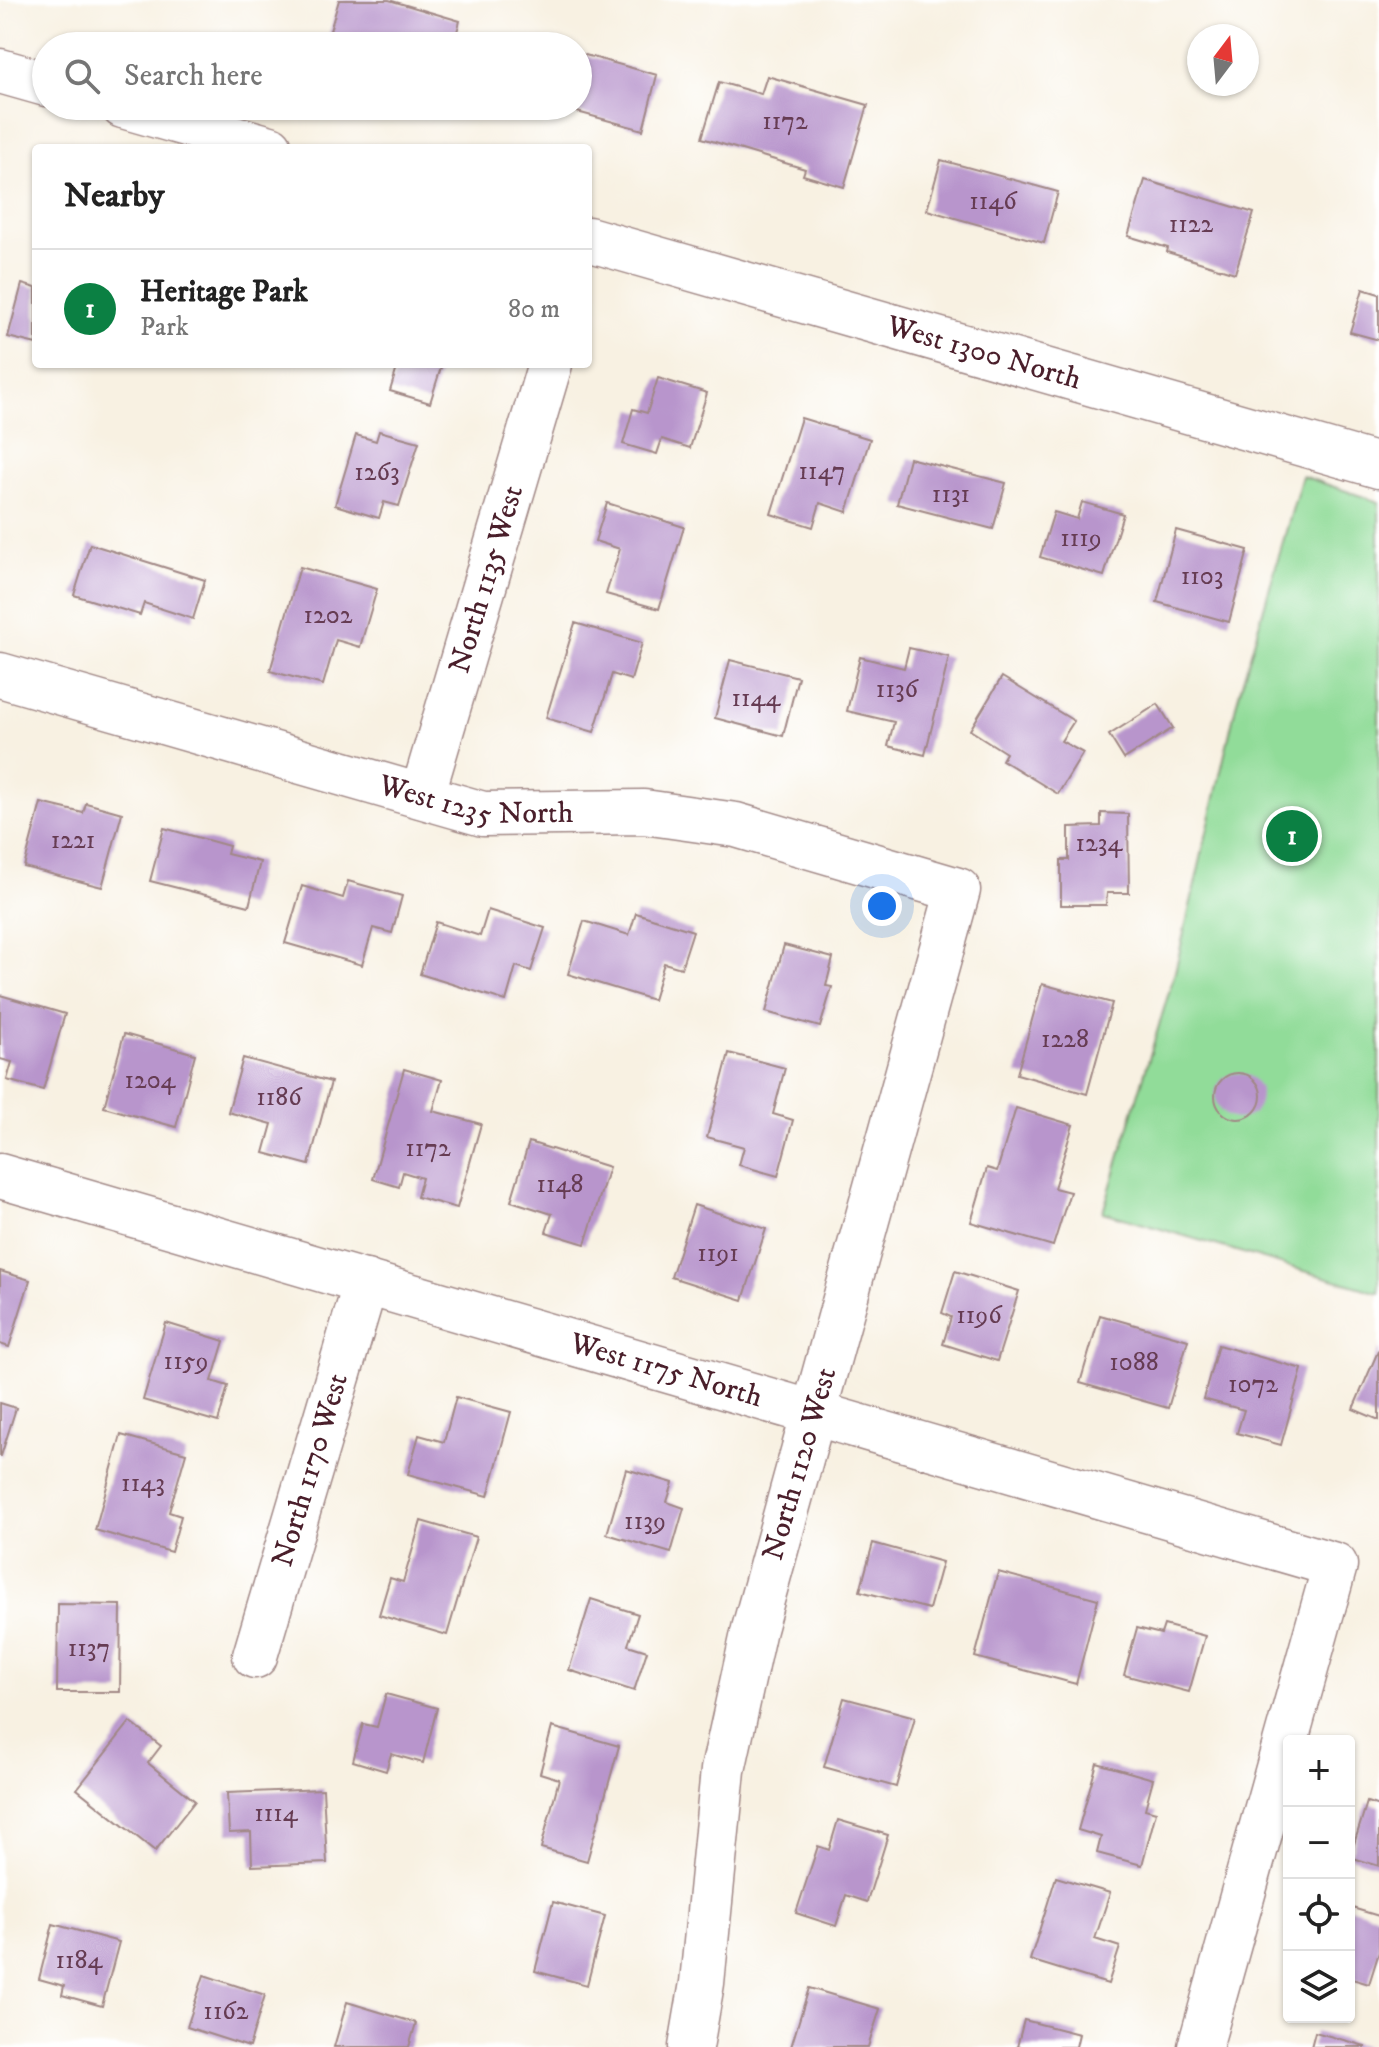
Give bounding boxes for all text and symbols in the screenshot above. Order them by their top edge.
north arrow [1187,24,1259,96]
search box [32,32,592,120]
icon: search [60,54,104,98]
text: Search here [124,58,263,95]
house number: 1172 [762,105,808,138]
text: Nearby [64,175,165,217]
house number: 1146 [969,185,1018,218]
house number: 1122 [1169,208,1214,241]
text: Heritage Park [140,274,308,311]
text: 1 [85,293,95,326]
text: 80 m [508,293,560,326]
street label: West 1300 North [882,307,1086,398]
text: Park [140,311,189,344]
house number: 1147 [799,455,845,488]
house number: 1263 [354,456,400,489]
house number: 1131 [932,478,970,511]
street label: North 1135 West [441,481,532,678]
house number: 1119 [1060,522,1102,555]
house number: 1103 [1181,560,1223,593]
house number: 1202 [303,599,353,632]
house number: 1136 [876,673,920,706]
house number: 1144 [731,682,782,715]
street label: West 1235 North [374,766,574,833]
pin: 1 [1266,806,1318,866]
house number: 1221 [51,824,95,857]
house number: 1234 [1076,827,1124,860]
your location [862,886,902,926]
house number: 1228 [1041,1023,1089,1056]
house number: 1204 [124,1064,177,1097]
house number: 1186 [256,1081,303,1114]
house number: 1172 [405,1132,451,1165]
house number: 1148 [536,1168,584,1201]
house number: 1191 [697,1237,739,1270]
house number: 1196 [956,1299,1003,1332]
street label: West 1175 North [565,1324,767,1416]
house number: 1159 [164,1345,208,1378]
house number: 1088 [1109,1346,1159,1379]
street label: North 1120 West [755,1363,845,1565]
house number: 1072 [1228,1368,1278,1401]
street label: North 1170 West [264,1369,356,1571]
house number: 1143 [121,1467,165,1500]
house number: 1139 [624,1505,666,1538]
house number: 1137 [68,1632,110,1665]
map controls [1283,1735,1355,2023]
button: + [1283,1735,1355,1807]
house number: 1114 [254,1797,299,1830]
button: − [1283,1807,1355,1879]
button: locate [1283,1879,1355,1951]
house number: 1184 [55,1944,104,1977]
button: layers [1283,1951,1355,2023]
house number: 1162 [203,1995,249,2028]

